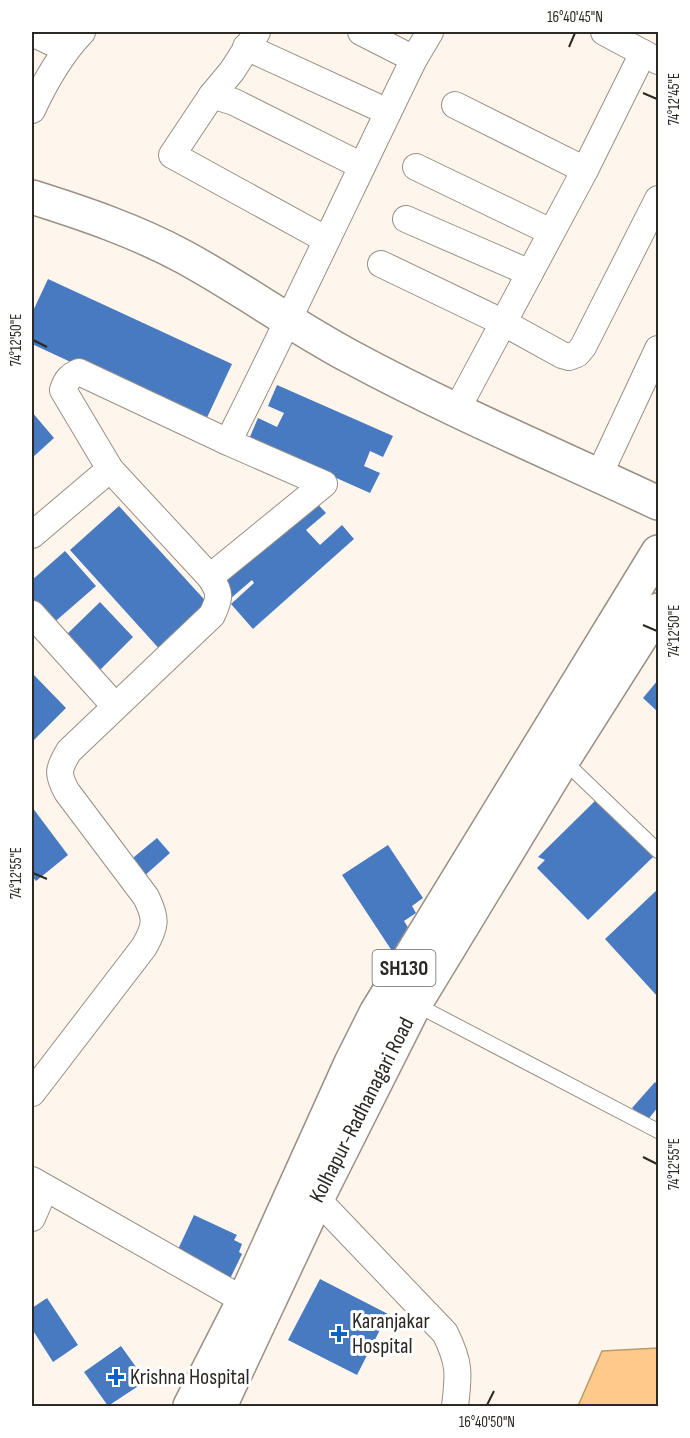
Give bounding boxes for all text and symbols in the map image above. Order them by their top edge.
text: 16°40'45"N [547,8,603,27]
text: 74°12'45"E [665,73,684,125]
text: 74°12'50"E [7,314,26,366]
text: 74°12'50"E [665,605,684,657]
text: 74°12'55"E [7,847,26,899]
road number: SH130 [372,950,436,986]
street label: Kolhapur-Radhanagari Road [304,1013,420,1207]
text: 74°12'55"E [665,1138,684,1190]
place label: Karanjakar Hospital [352,1308,430,1360]
marker: Karanjakar Hospital [330,1325,348,1343]
place label: Krishna Hospital [130,1364,250,1391]
marker: Krishna Hospital [107,1368,125,1386]
text: 16°40'50"N [459,1413,515,1432]

